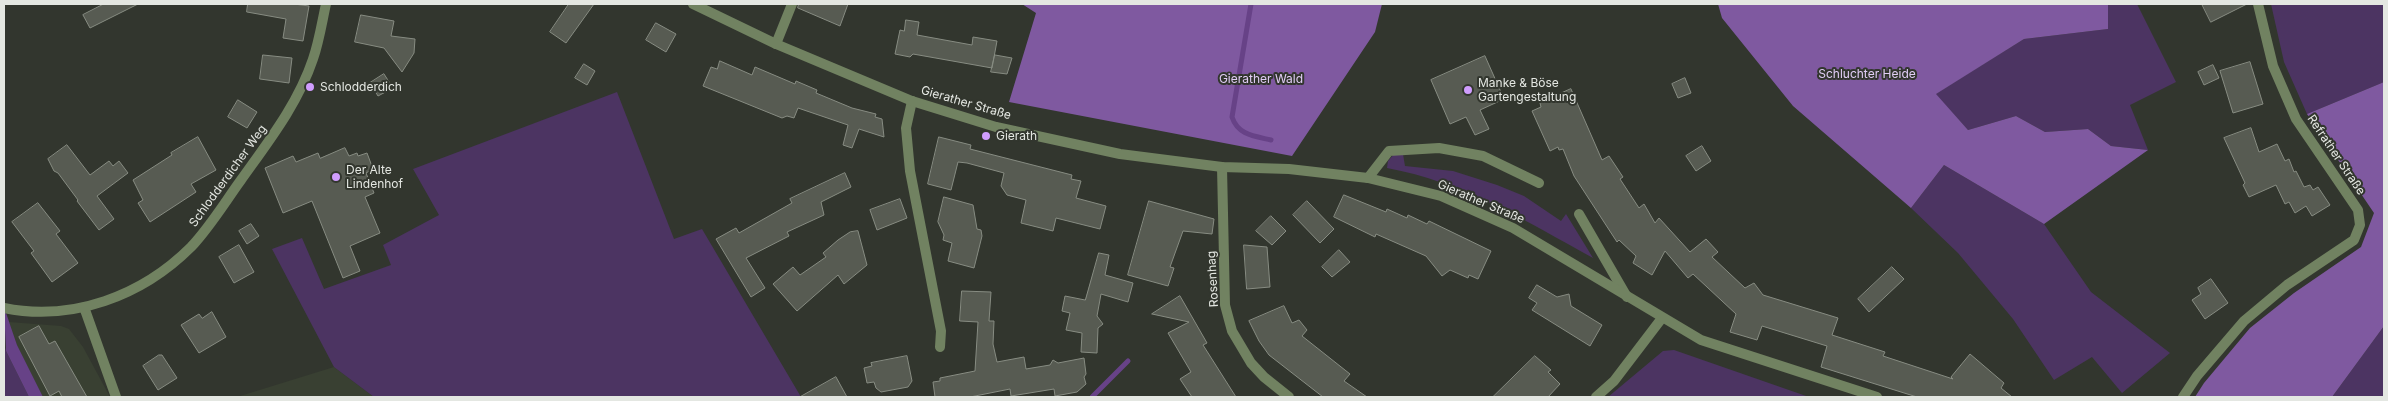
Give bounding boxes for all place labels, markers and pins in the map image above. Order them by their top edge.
place label: Manke & Böse Gartengestaltung [1478,76,1576,104]
place label: Schlodderdich [320,80,402,94]
marker: Schlodderdich [304,81,316,93]
marker: Manke & Böse Gartengestaltung [1462,84,1474,96]
place label: Gierath [996,129,1037,143]
marker: Gierath [980,130,992,142]
place label: Der Alte Lindenhof [346,163,403,191]
marker: Der Alte Lindenhof [330,171,342,183]

